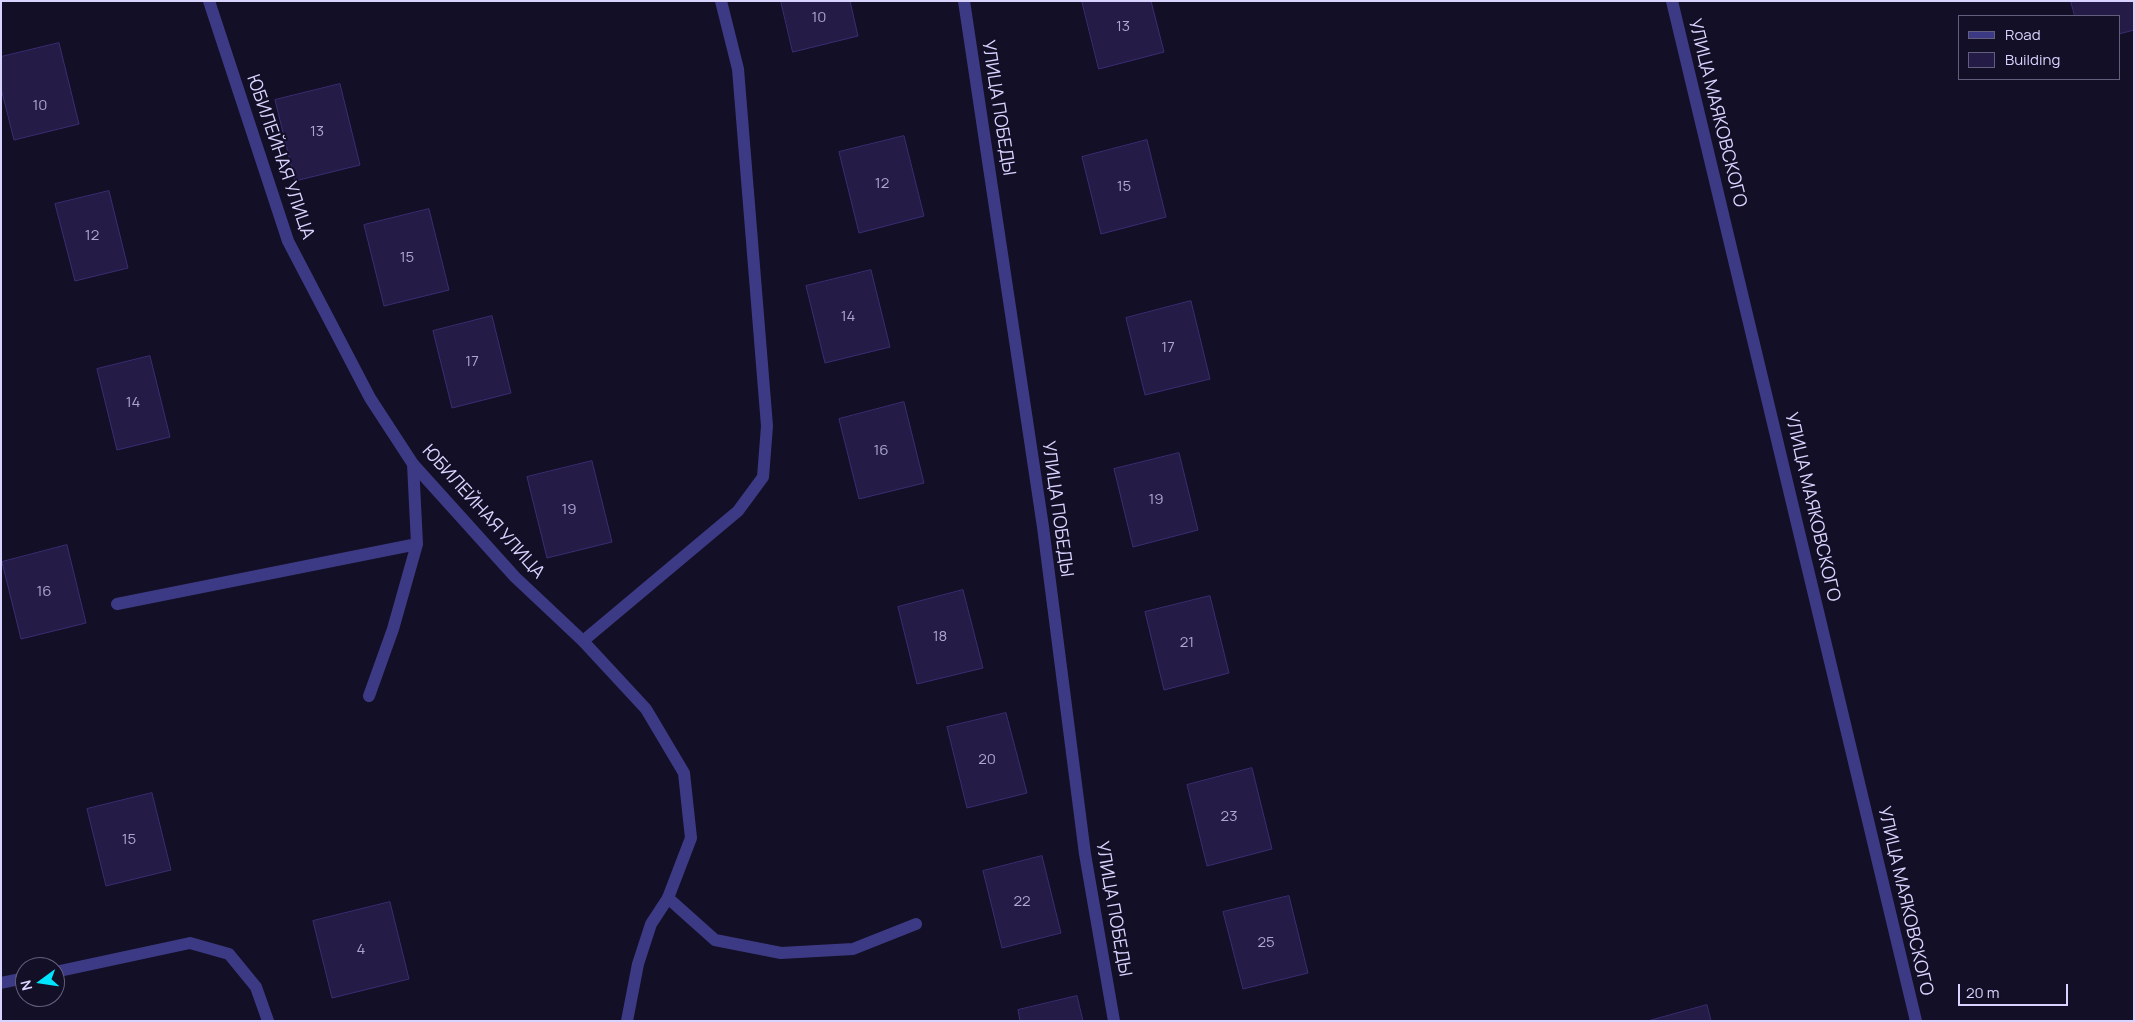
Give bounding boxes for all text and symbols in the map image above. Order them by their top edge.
house number: 10 [812,9,826,27]
legend [1958,15,2120,80]
street label: УЛИЦА МАЯКОВСКОГО [1683,17,1751,209]
house number: 13 [1116,18,1130,36]
text: Road [2005,24,2041,45]
street label: УЛИЦА ПОБЕДЫ [977,39,1019,177]
text: Building [2005,49,2060,70]
street label: ЮБИЛЕЙНАЯ УЛИЦА [242,72,318,242]
house number: 10 [33,97,47,115]
house number: 13 [310,123,324,141]
house number: 12 [875,175,889,193]
house number: 15 [1117,178,1131,196]
house number: 12 [85,227,99,245]
house number: 15 [400,249,414,267]
house number: 14 [841,308,855,326]
house number: 17 [1161,339,1175,357]
house number: 17 [465,353,479,371]
house number: 14 [126,394,140,412]
street label: УЛИЦА МАЯКОВСКОГО [1780,410,1844,604]
street label: УЛИЦА ПОБЕДЫ [1037,440,1077,578]
street label: ЮБИЛЕЙНАЯ УЛИЦА [417,441,549,583]
house number: 16 [873,442,889,460]
house number: 19 [1148,491,1164,509]
house number: 19 [561,501,577,519]
house number: 16 [36,583,52,601]
house number: 18 [933,628,947,646]
house number: 21 [1180,634,1194,652]
house number: 20 [978,751,996,769]
street label: УЛИЦА МАЯКОВСКОГО [1873,804,1937,998]
house number: 23 [1221,808,1237,826]
house number: 15 [122,831,136,849]
street label: УЛИЦА ПОБЕДЫ [1090,840,1136,978]
house number: 22 [1013,893,1031,911]
house number: 25 [1257,934,1275,952]
house number: 4 [357,941,365,959]
north arrow [15,957,65,1007]
scale bar [1960,974,2070,1006]
text: N [15,978,36,993]
text: 20 m [1966,982,1999,1003]

